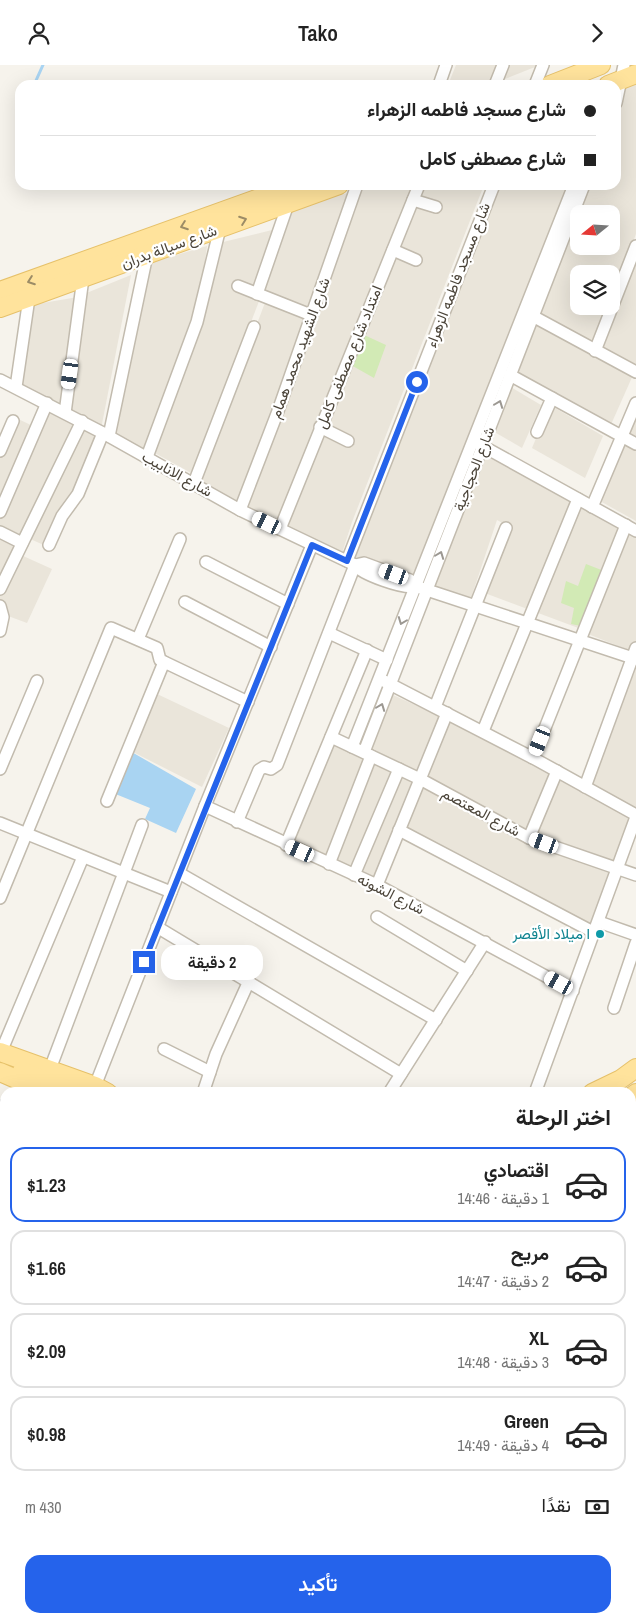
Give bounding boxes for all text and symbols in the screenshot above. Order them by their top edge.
text: Tako [298,18,338,48]
icon: person [25,19,53,47]
icon: forward [583,19,611,47]
text: شارع مسجد فاطمه الزهراء [367,96,566,122]
text: شارع مصطفى كامل [419,145,566,171]
street label: شارع مسجد فاطمه الزهراء [420,199,496,351]
north arrow [570,205,620,255]
map controls [570,205,620,315]
one-way arrow [238,216,247,226]
street label: شارع سيالة بدران [118,219,220,275]
one-way arrow [180,220,189,230]
button: layers [570,265,620,315]
street label: شارع الشهيد محمد همام [264,274,336,422]
one-way arrow [27,275,36,285]
street label: امتداد شارع مصطفى كامل [310,282,388,432]
car [60,358,79,390]
route start [406,371,428,393]
one-way arrow [493,400,503,409]
street label: شارع الحجاجية [448,423,500,515]
street label: شارع الانابيب [138,446,216,503]
car [250,510,283,536]
one-way arrow [435,552,445,560]
car [377,562,410,586]
one-way arrow [398,616,408,625]
one-way arrow [375,703,385,712]
car [527,724,552,758]
street label: شارع المعتصم [438,782,524,842]
car [527,831,560,855]
car [283,838,316,864]
street label: شارع الشونه [354,868,429,920]
place label: ا ميلاد الأقصر [511,923,590,944]
marker: ا ميلاد الأقصر [594,928,606,940]
callout: 2 دقيقة [162,945,264,979]
route end [133,951,155,973]
text: 2 دقيقة [188,951,236,973]
car [542,969,575,997]
text: اختر الرحلة [516,1102,611,1132]
text: اقتصادي [484,1157,549,1183]
icon: car [564,1162,609,1207]
text: $1.23 [27,1172,66,1198]
text: 1 دقيقة · 14:46 [457,1187,549,1209]
text: مريح [511,1240,549,1266]
icon: car [564,1245,609,1290]
text: $1.66 [27,1255,66,1281]
text: 2 دقيقة · 14:47 [457,1270,549,1292]
text: XL [529,1325,549,1351]
icon: car [564,1328,609,1373]
text: $2.09 [27,1338,66,1364]
text: 3 دقيقة · 14:48 [457,1351,549,1373]
text: Green [504,1408,549,1434]
icon: car [564,1411,609,1456]
text: $0.98 [27,1421,66,1447]
text: 4 دقيقة · 14:49 [457,1434,549,1456]
text: نقدًا [542,1492,571,1518]
icon: cash [583,1493,611,1521]
text: 430 m [25,1496,61,1518]
button: تأكيد [25,1555,611,1613]

